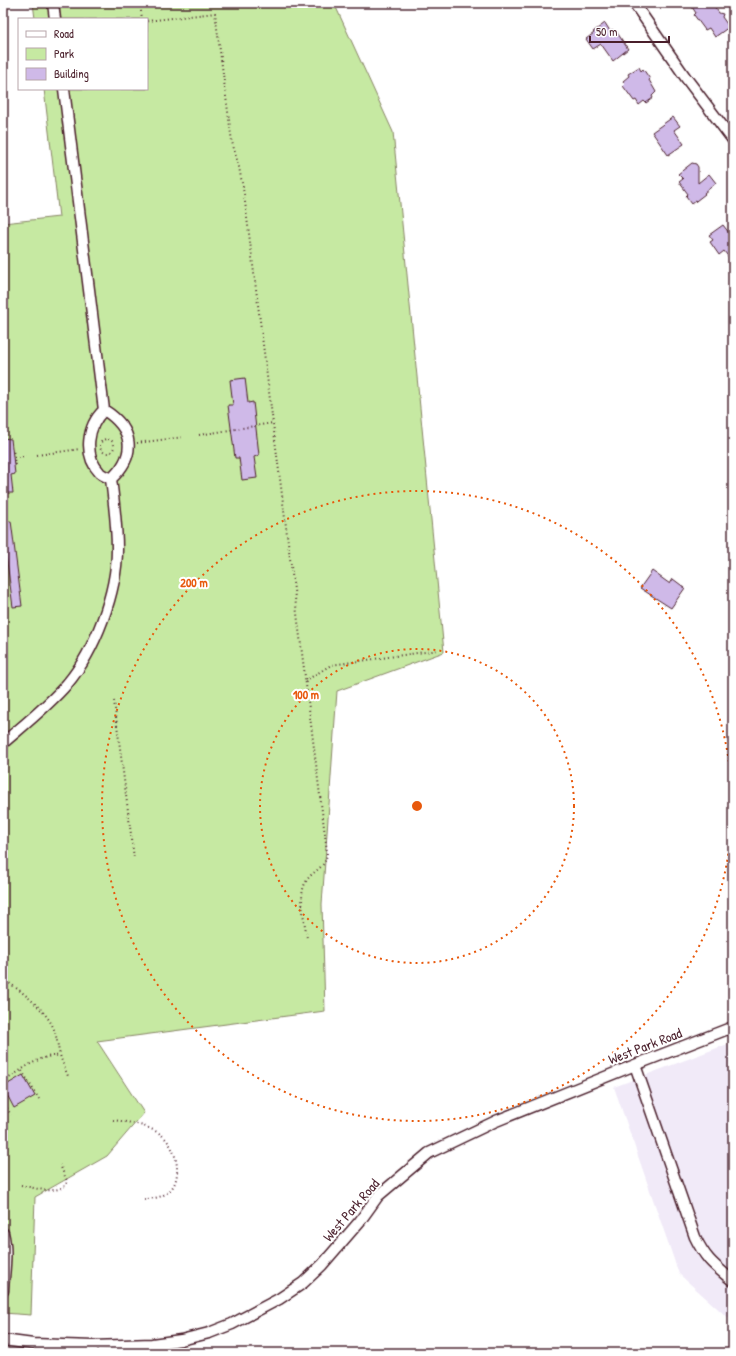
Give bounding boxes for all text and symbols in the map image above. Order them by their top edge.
legend [18,18,148,90]
scale bar [590,18,669,44]
text: 50 m [596,23,617,40]
text: Road [54,25,74,42]
text: Park [54,45,74,62]
text: Building [54,65,89,82]
text: 200 m [180,574,208,591]
text: 100 m [293,686,319,703]
centre of rings [410,799,424,813]
street label: West Park Road [605,1023,685,1068]
street label: West Park Road [318,1174,383,1245]

